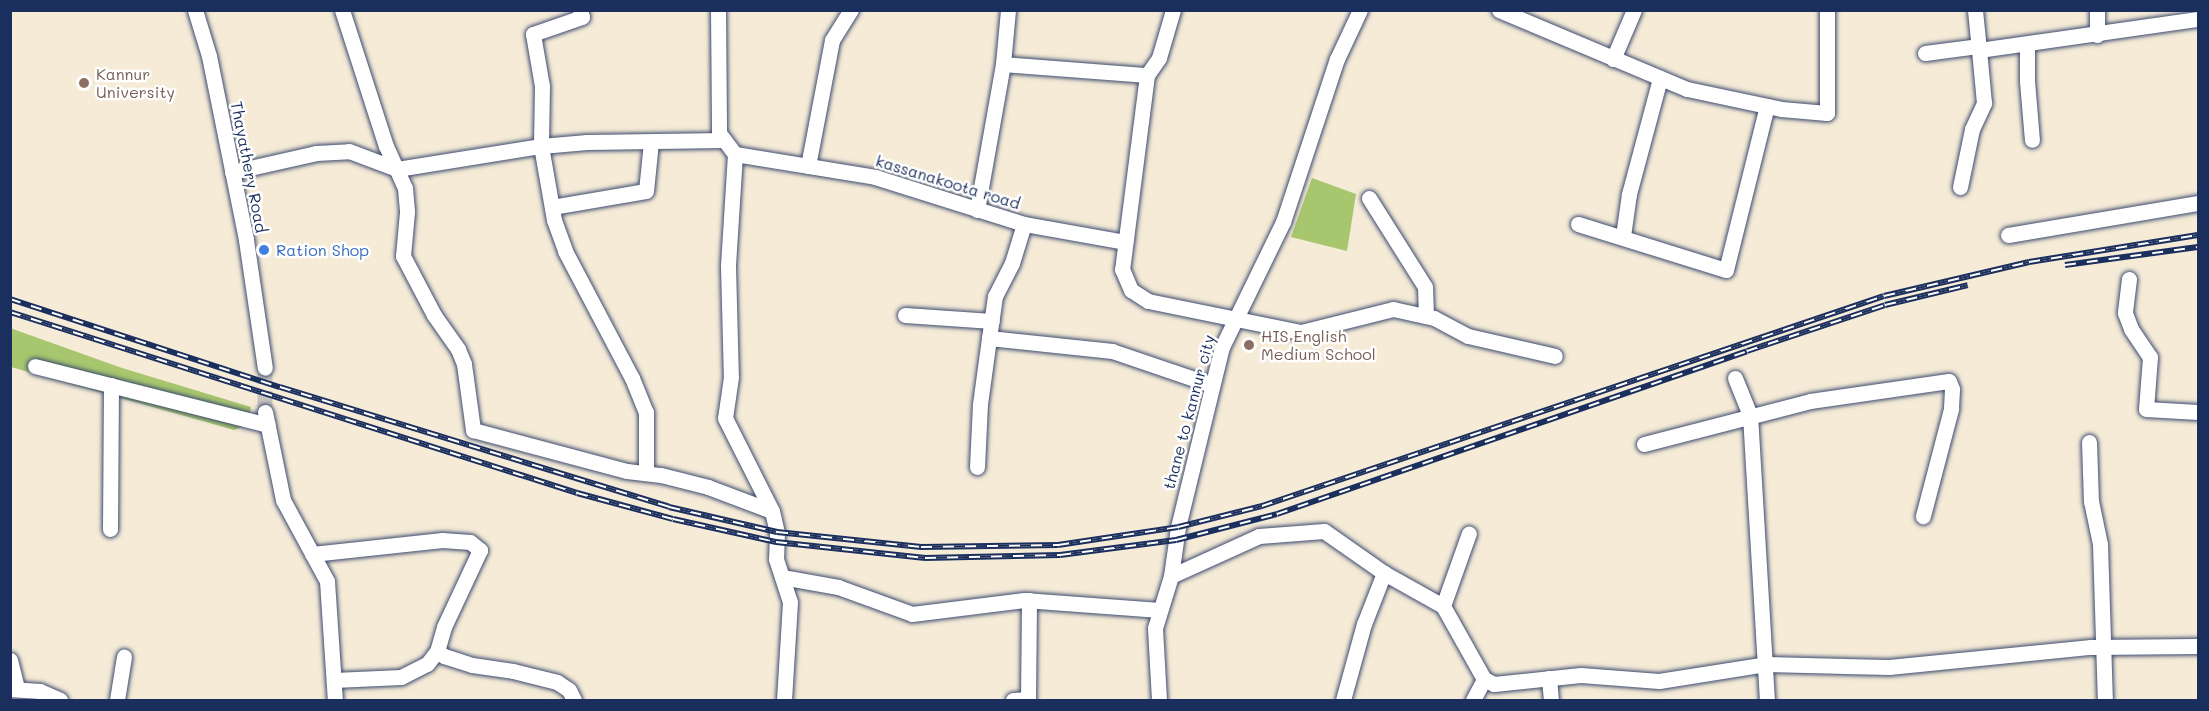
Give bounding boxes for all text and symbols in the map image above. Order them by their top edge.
place label: Kannur University [96,64,175,102]
marker: Kannur University [77,76,91,90]
street label: Thayathery Road [227,100,271,234]
street label: kassanakoota road [873,151,1023,213]
place label: Ration Shop [276,240,369,260]
marker: Ration Shop [257,243,271,257]
place label: HIS English Medium School [1261,326,1376,364]
street label: thane to kannur city [1159,333,1219,491]
marker: HIS English Medium School [1242,338,1256,352]

